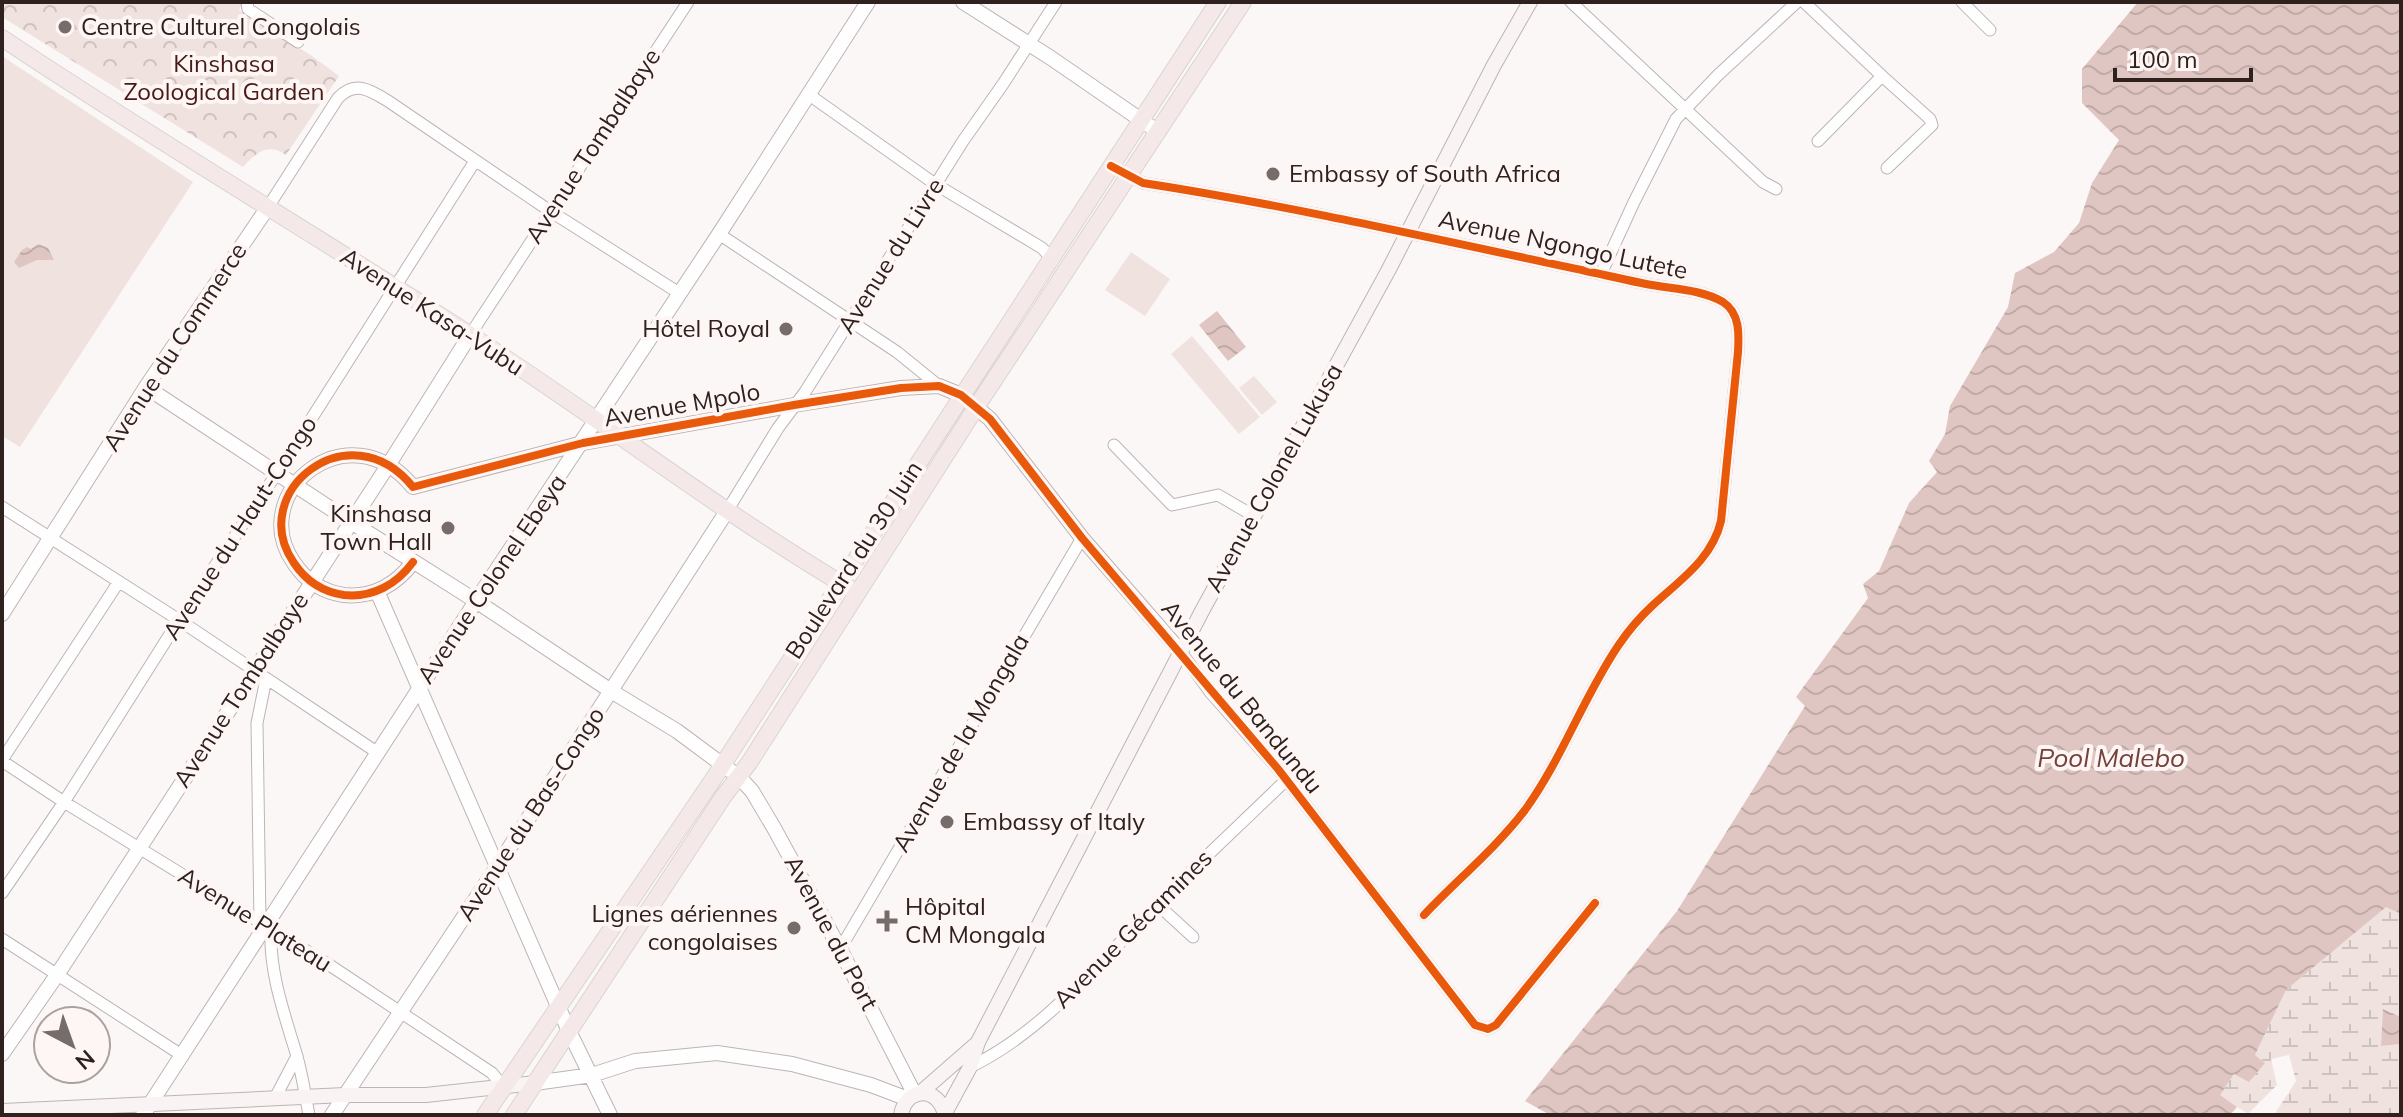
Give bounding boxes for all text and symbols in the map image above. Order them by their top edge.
place label: Centre Culturel Congolais [81,11,361,41]
marker: Centre Culturel Congolais [56,18,74,36]
scale bar [2115,32,2251,82]
street label: Avenue Tombalbaye [518,42,666,248]
text: 100 m [2127,44,2198,74]
park label: Kinshasa Zoological Garden [123,48,325,106]
place label: Embassy of South Africa [1289,158,1561,188]
marker: Embassy of South Africa [1264,165,1282,183]
street label: Avenue du Livre [830,172,950,339]
street label: Avenue Ngongo Lutete [1436,203,1690,285]
street label: Avenue du Commerce [96,237,253,456]
street label: Avenue Kasa-Vubu [335,241,530,382]
place label: Hôtel Royal [642,313,770,343]
marker: Hôtel Royal [777,320,795,338]
street label: Avenue Colonel Lukusa [1198,358,1349,597]
street label: Avenue Mpolo [601,376,762,433]
street label: Avenue du Haut-Congo [156,410,323,645]
street label: Boulevard du 30 Juin [778,455,928,664]
street label: Avenue Colonel Ebeya [410,468,572,689]
place label: Kinshasa Town Hall [320,498,432,556]
marker: Kinshasa Town Hall [439,519,457,537]
street label: Avenue Tombalbaye [166,586,314,792]
street label: Avenue du Bandundu [1156,594,1330,799]
street label: Avenue de la Mongala [885,628,1035,857]
street label: Avenue du Bas-Congo [450,701,610,926]
water label: Pool Malebo [2037,741,2185,774]
place label: Embassy of Italy [963,806,1145,836]
marker: Embassy of Italy [938,813,956,831]
street label: Avenue Gécamines [1047,843,1218,1014]
street label: Avenue du Port [779,850,885,1015]
street label: Avenue Plateau [173,860,338,978]
place label: Hôpital CM Mongala [905,891,1046,949]
place label: Lignes aériennes congolaises [591,898,778,956]
marker: Hôpital CM Mongala [876,910,898,932]
marker: Lignes aériennes congolaises [785,919,803,937]
north arrow [32,1005,112,1085]
text: N [70,1044,101,1076]

